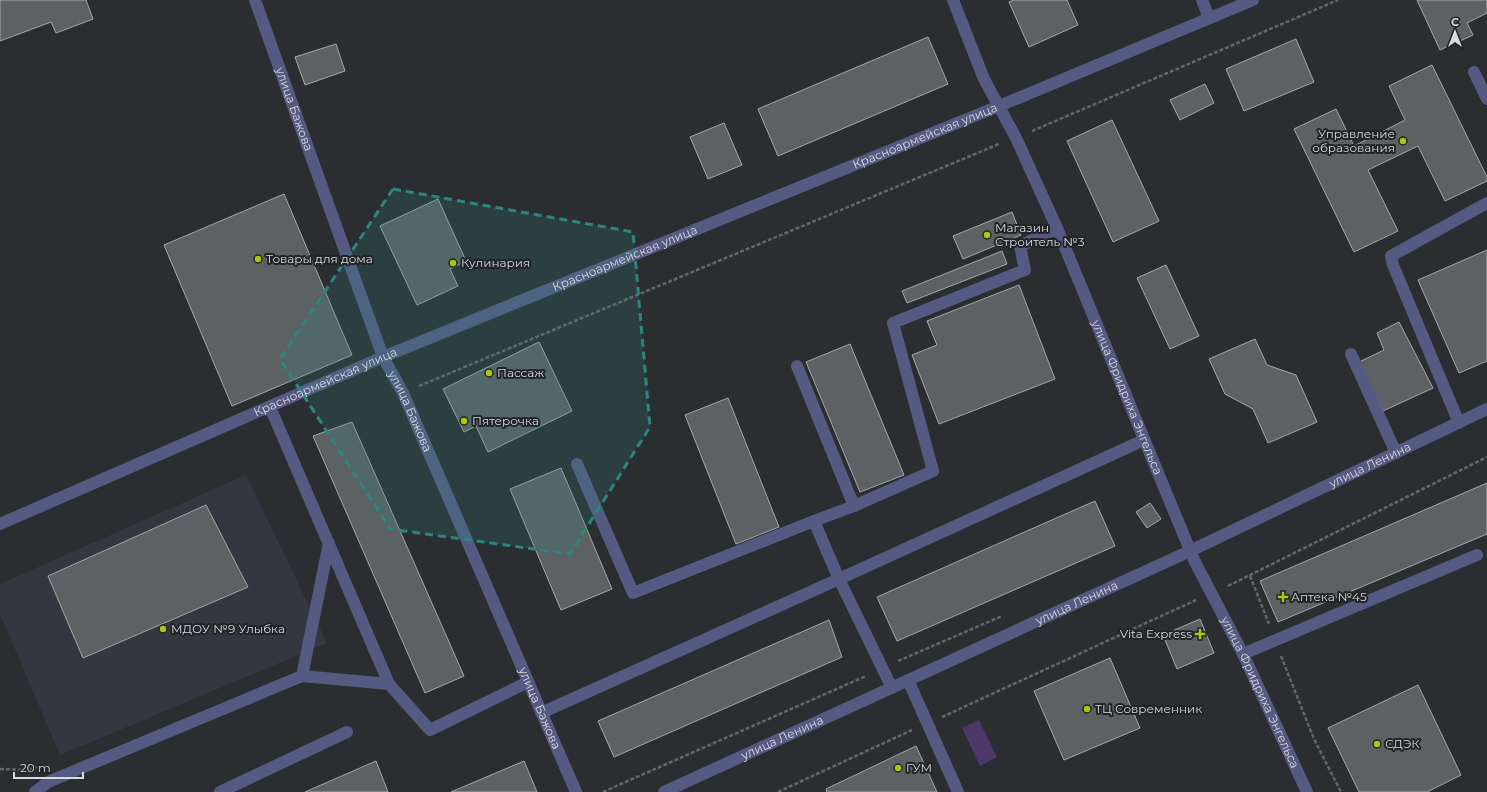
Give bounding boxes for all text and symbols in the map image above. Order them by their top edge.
north arrow [1435,12,1475,52]
text: С [1451,15,1459,29]
street label: улица Бажова [272,64,317,153]
street label: Красноармейская улица [850,100,999,172]
place label: Управление образования [1312,126,1395,155]
marker: Управление образования [1398,136,1408,146]
place label: Магазин Строитель №3 [995,220,1085,249]
street label: Красноармейская улица [550,222,699,294]
marker: Магазин Строитель №3 [982,230,992,240]
place label: Товары для дома [266,251,373,266]
marker: Товары для дома [253,254,263,264]
place label: Кулинария [461,255,530,270]
marker: Кулинария [448,258,458,268]
street label: улица Фридриха Энгельса [1088,316,1166,477]
street label: Красноармейская улица [251,344,399,419]
place label: Пассаж [497,365,544,380]
street label: улица Бажова [385,367,436,454]
marker: Пассаж [484,368,494,378]
place label: Пятерочка [472,413,539,428]
marker: Пятерочка [459,416,469,426]
street label: улица Ленина [1325,439,1413,491]
street label: улица Ленина [1032,577,1120,628]
place label: Аптека №45 [1291,589,1367,604]
marker: Аптека №45 [1278,592,1288,602]
street label: улица Фридриха Энгельса [1217,613,1303,770]
place label: МДОУ №9 Улыбка [171,621,285,636]
marker: МДОУ №9 Улыбка [158,624,168,634]
place label: Vita Express [1120,626,1192,641]
marker: Vita Express [1195,629,1205,639]
street label: улица Бажова [515,664,565,751]
place label: ТЦ Современник [1095,701,1202,716]
marker: ТЦ Современник [1082,704,1092,714]
street label: улица Ленина [737,712,826,763]
place label: СДЭК [1385,736,1420,751]
marker: СДЭК [1372,739,1382,749]
scale bar [14,754,83,780]
text: 20 m [20,760,51,775]
place label: ГУМ [906,760,932,775]
marker: ГУМ [893,763,903,773]

